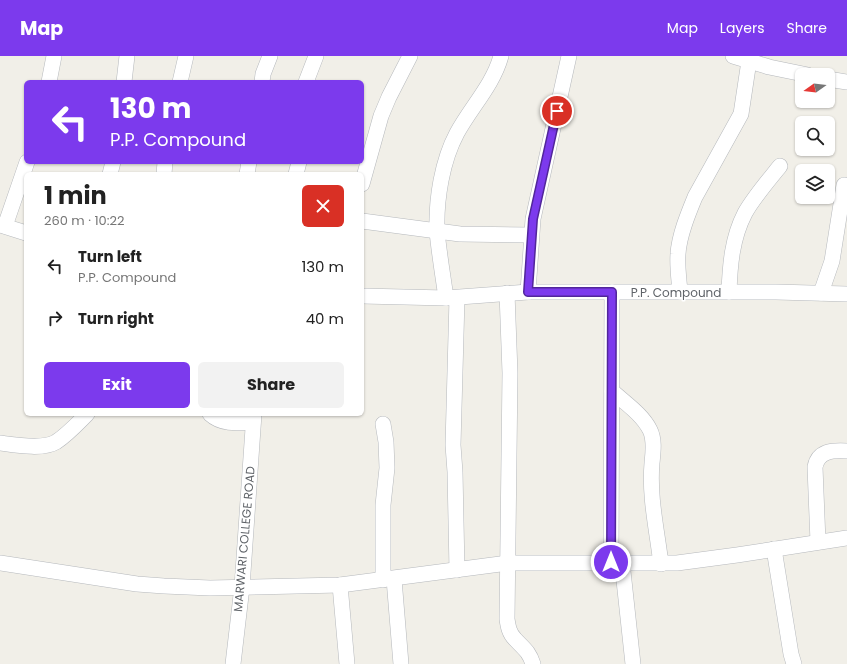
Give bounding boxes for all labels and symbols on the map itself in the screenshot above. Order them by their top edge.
north arrow [795,68,835,108]
pin [540,94,574,128]
street label: P.P. Compound [631,284,721,301]
street label: MARWARI COLLEGE ROAD [229,465,259,613]
position arrow [590,541,632,583]

